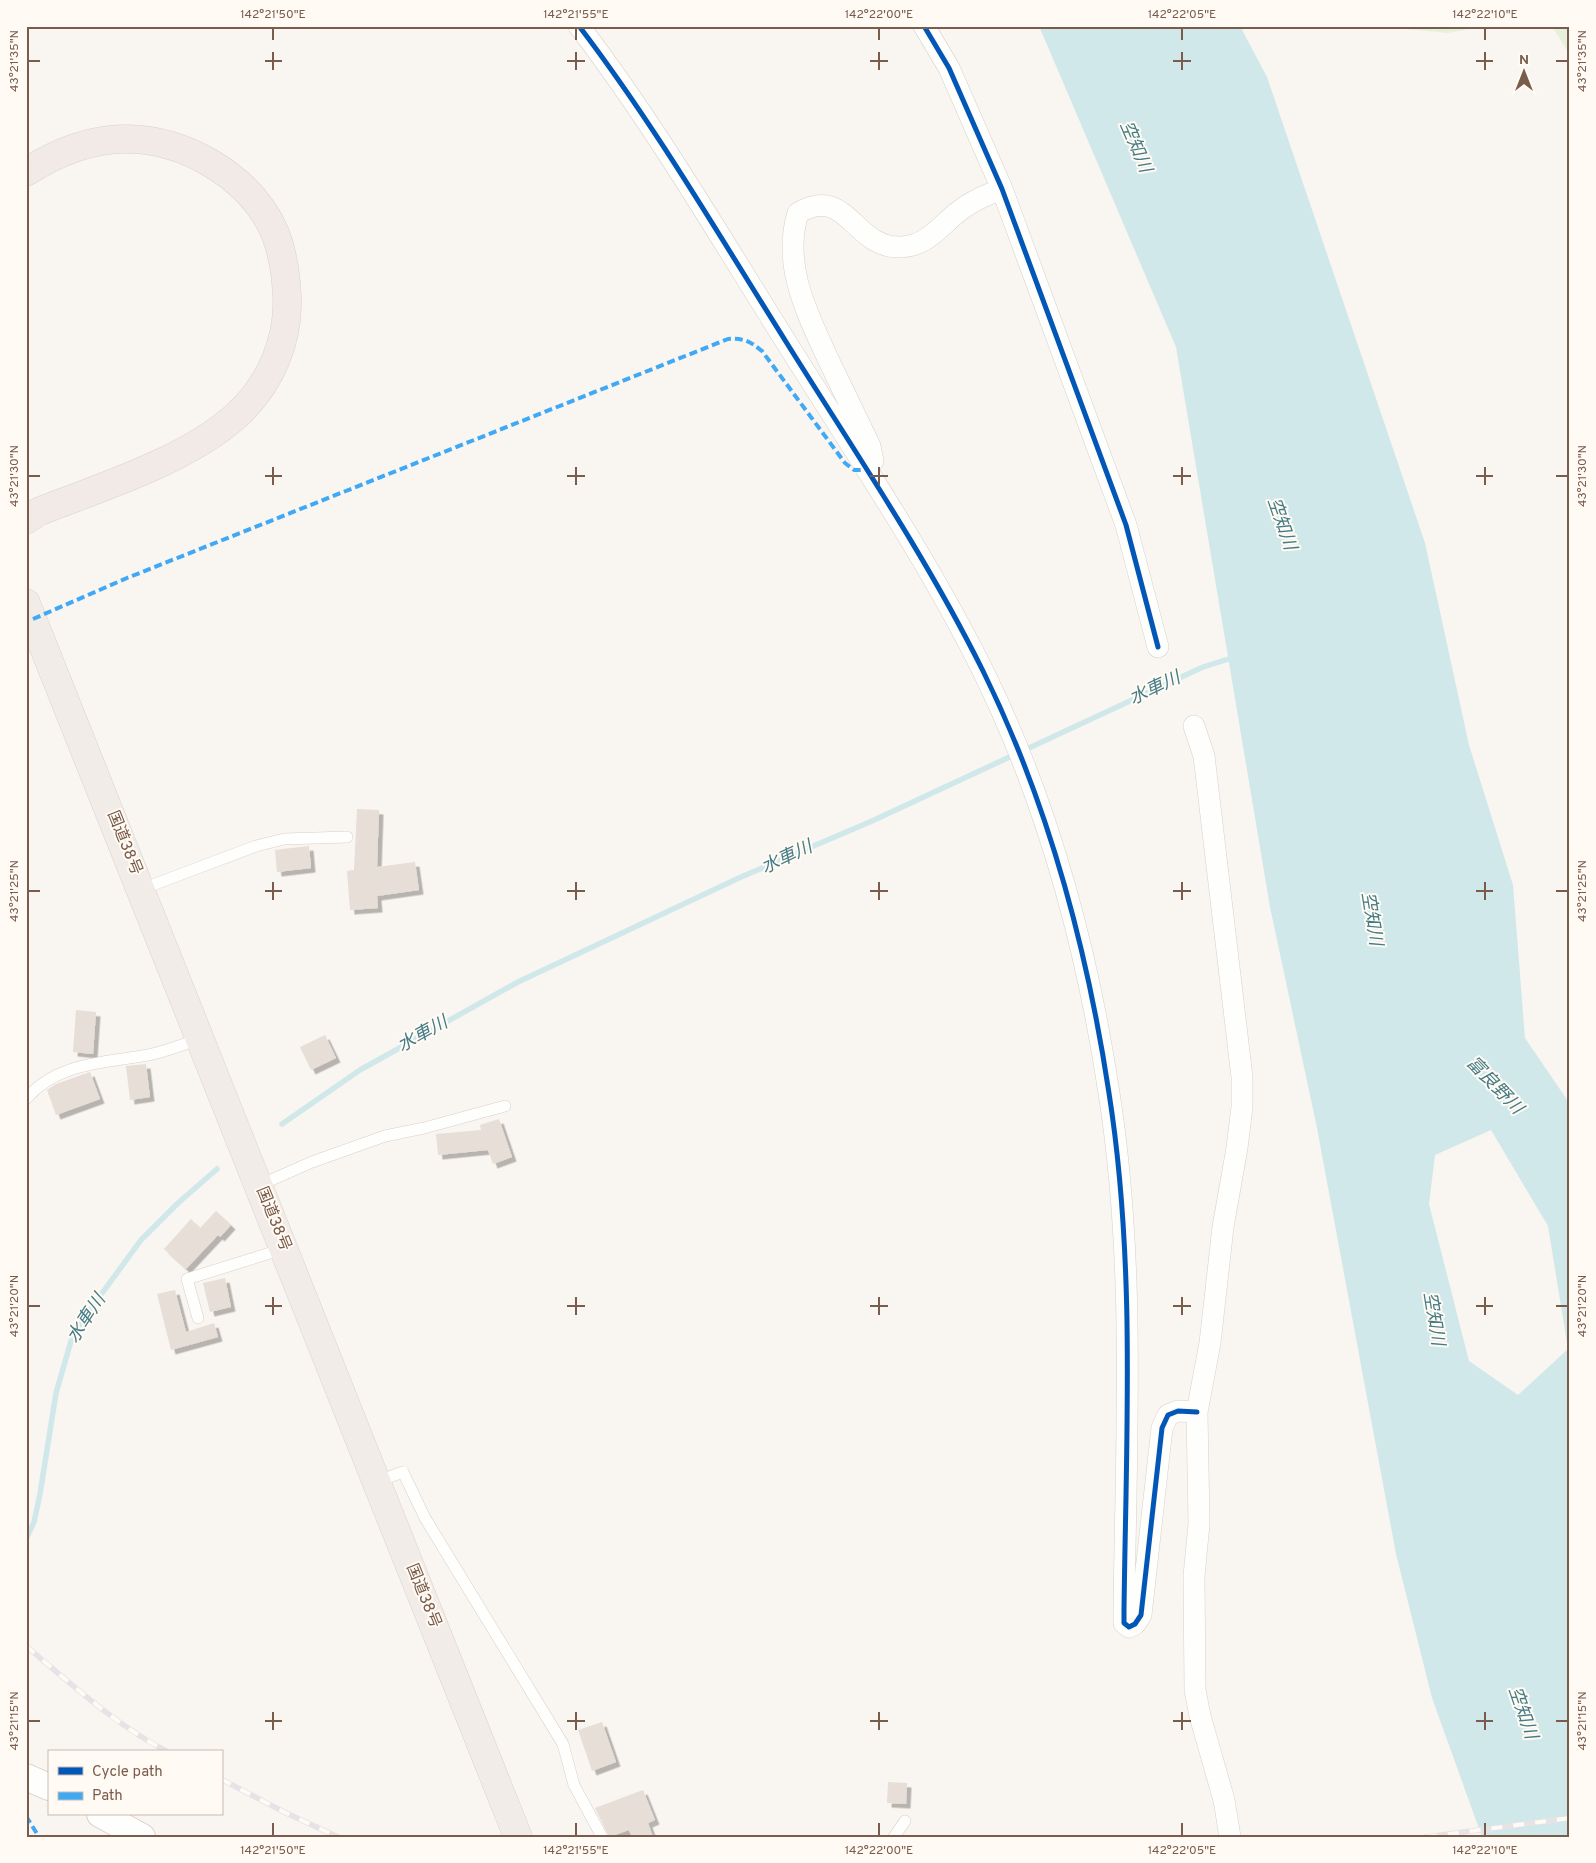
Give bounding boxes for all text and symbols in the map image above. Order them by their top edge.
text: 142°21'50"E [240,7,306,23]
text: 142°21'55"E [543,7,609,23]
text: 142°22'00"E [845,7,913,23]
text: 142°22'05"E [1148,7,1216,23]
text: 142°22'10"E [1452,7,1518,23]
text: 43°21'35"N [7,30,23,92]
text: 43°21'35"N [1575,30,1591,92]
north arrow [1498,48,1548,98]
text: N [1519,52,1529,69]
water label: 空知川 [1114,118,1157,178]
text: 43°21'30"N [7,445,23,507]
text: 43°21'30"N [1575,445,1591,507]
water label: 空知川 [1261,495,1301,555]
water label: 水車川 [1126,666,1186,711]
street label: 国道38号 [102,808,146,878]
water label: 水車川 [758,835,818,880]
text: 43°21'25"N [7,860,23,922]
text: 43°21'25"N [1575,860,1591,922]
water label: 空知川 [1355,891,1387,949]
water label: 水車川 [394,1011,454,1058]
water label: 富良野川 [1461,1052,1529,1121]
street label: 国道38号 [251,1184,295,1254]
text: 43°21'20"N [7,1275,23,1337]
text: 43°21'20"N [1575,1275,1591,1337]
water label: 水車川 [63,1288,112,1348]
water label: 空知川 [1417,1291,1449,1349]
street label: 国道38号 [401,1561,445,1631]
water label: 空知川 [1502,1684,1542,1744]
text: 43°21'15"N [7,1691,23,1751]
text: 43°21'15"N [1575,1691,1591,1751]
legend [48,1750,222,1816]
text: Cycle path [92,1763,163,1782]
text: Path [92,1787,123,1806]
text: 142°21'50"E [240,1843,306,1859]
text: 142°21'55"E [543,1843,609,1859]
text: 142°22'00"E [845,1843,913,1859]
text: 142°22'05"E [1148,1843,1216,1859]
text: 142°22'10"E [1452,1843,1518,1859]

